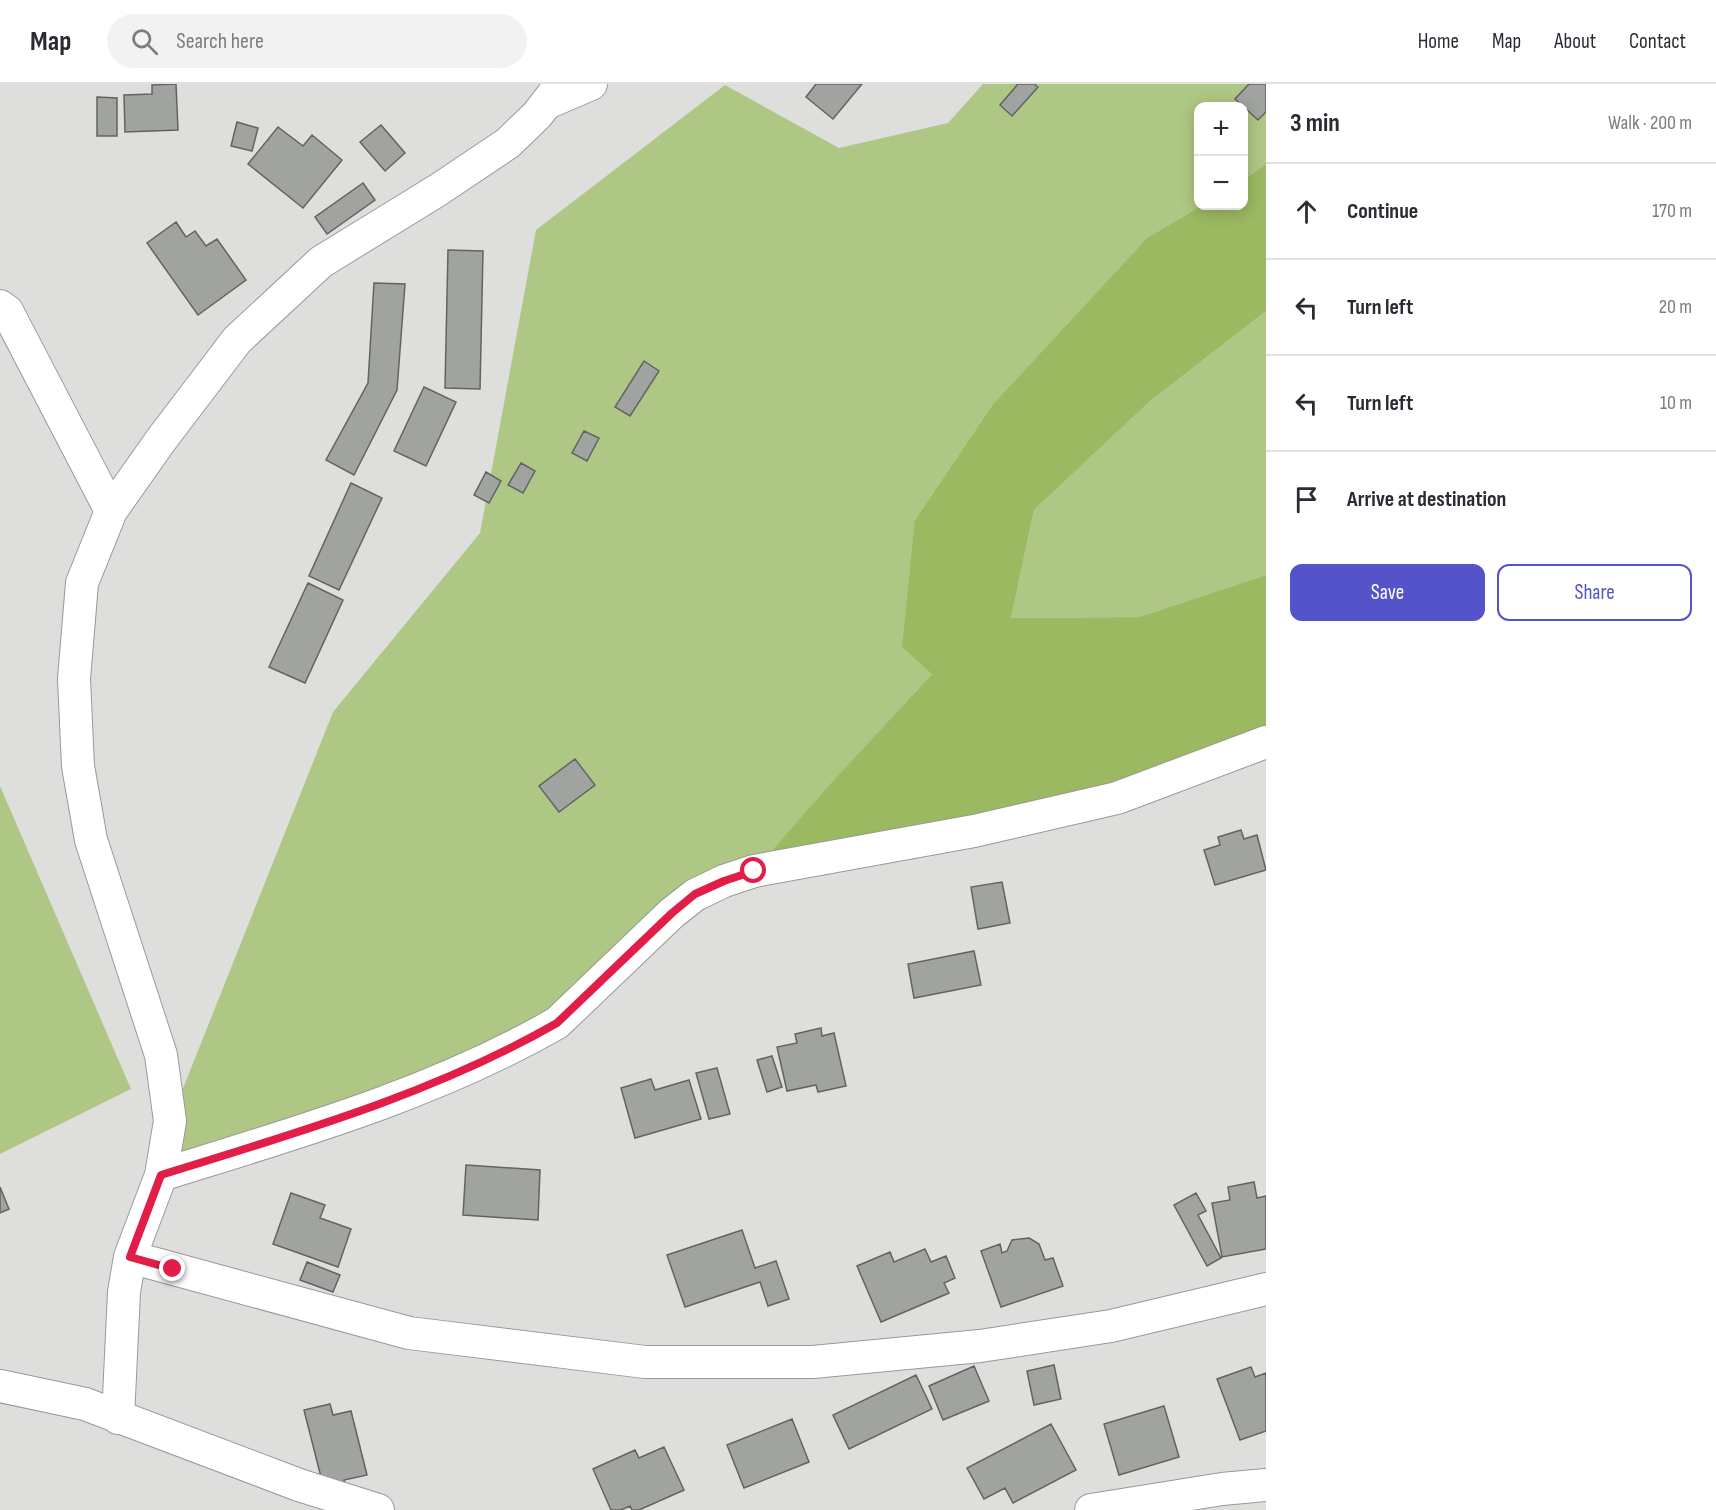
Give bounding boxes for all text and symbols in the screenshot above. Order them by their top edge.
search box [107,14,527,68]
text: Map [30,25,71,58]
icon: search [128,25,161,58]
text: Search here [176,28,264,55]
text: Home [1418,29,1459,54]
text: Map [1492,29,1521,54]
text: About [1554,29,1596,54]
text: Contact [1629,29,1686,54]
map controls [1194,102,1248,210]
button: + [1194,102,1248,156]
text: 3 min [1290,108,1340,139]
text: Walk · 200 m [1608,111,1692,135]
button: − [1194,156,1248,210]
icon: ahead [1290,195,1323,228]
text: Continue [1347,198,1418,225]
text: 170 m [1652,199,1692,223]
icon: left [1290,291,1323,324]
text: Turn left [1347,294,1413,321]
text: 20 m [1659,295,1692,319]
icon: left [1290,387,1323,420]
text: Turn left [1347,390,1413,417]
text: 10 m [1660,391,1692,415]
icon: arrive [1290,483,1323,516]
text: Arrive at destination [1347,486,1506,513]
button: Save [1290,564,1485,621]
button: Share [1497,564,1692,621]
route start [740,857,766,883]
route end [159,1255,185,1281]

